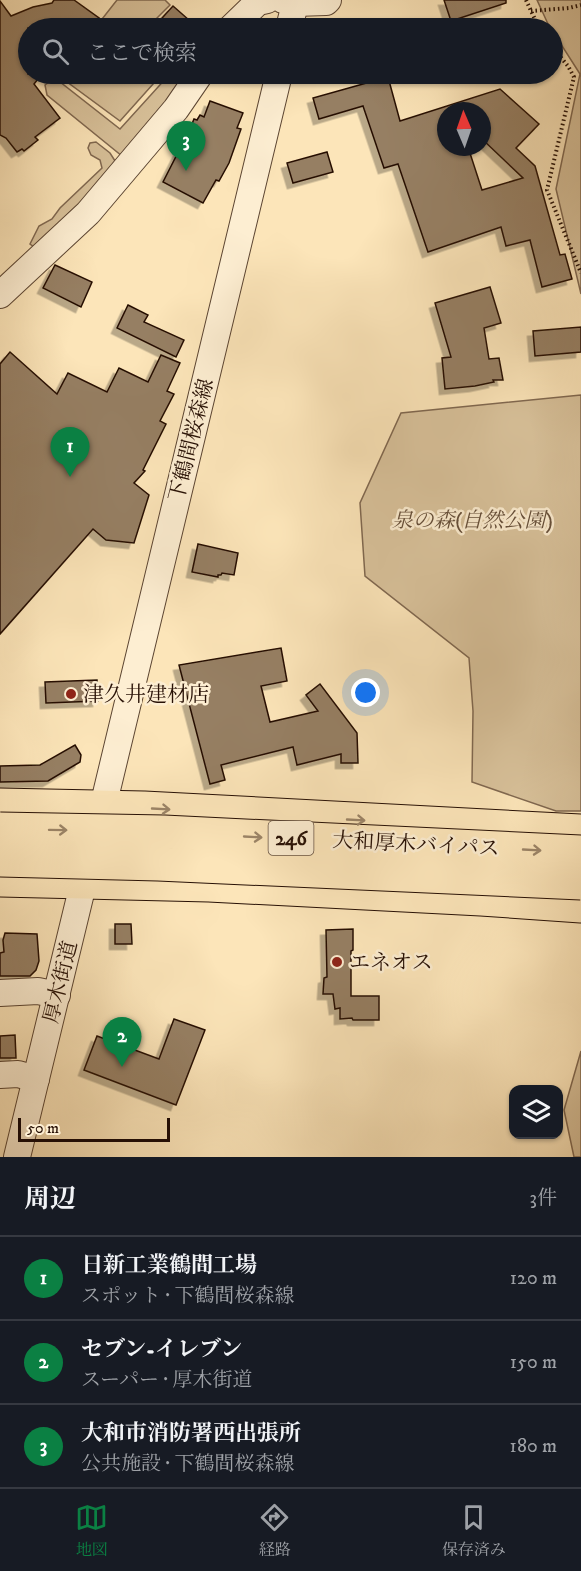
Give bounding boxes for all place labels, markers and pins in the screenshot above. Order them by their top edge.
pin: 3 [166,122,206,171]
pin: 1 [50,428,90,477]
place label: 津久井建材店 [83,682,209,708]
marker: 津久井建材店 [64,687,78,701]
place label: エネオス [349,950,433,976]
marker: エネオス [330,955,344,969]
pin: 2 [102,1018,142,1067]

